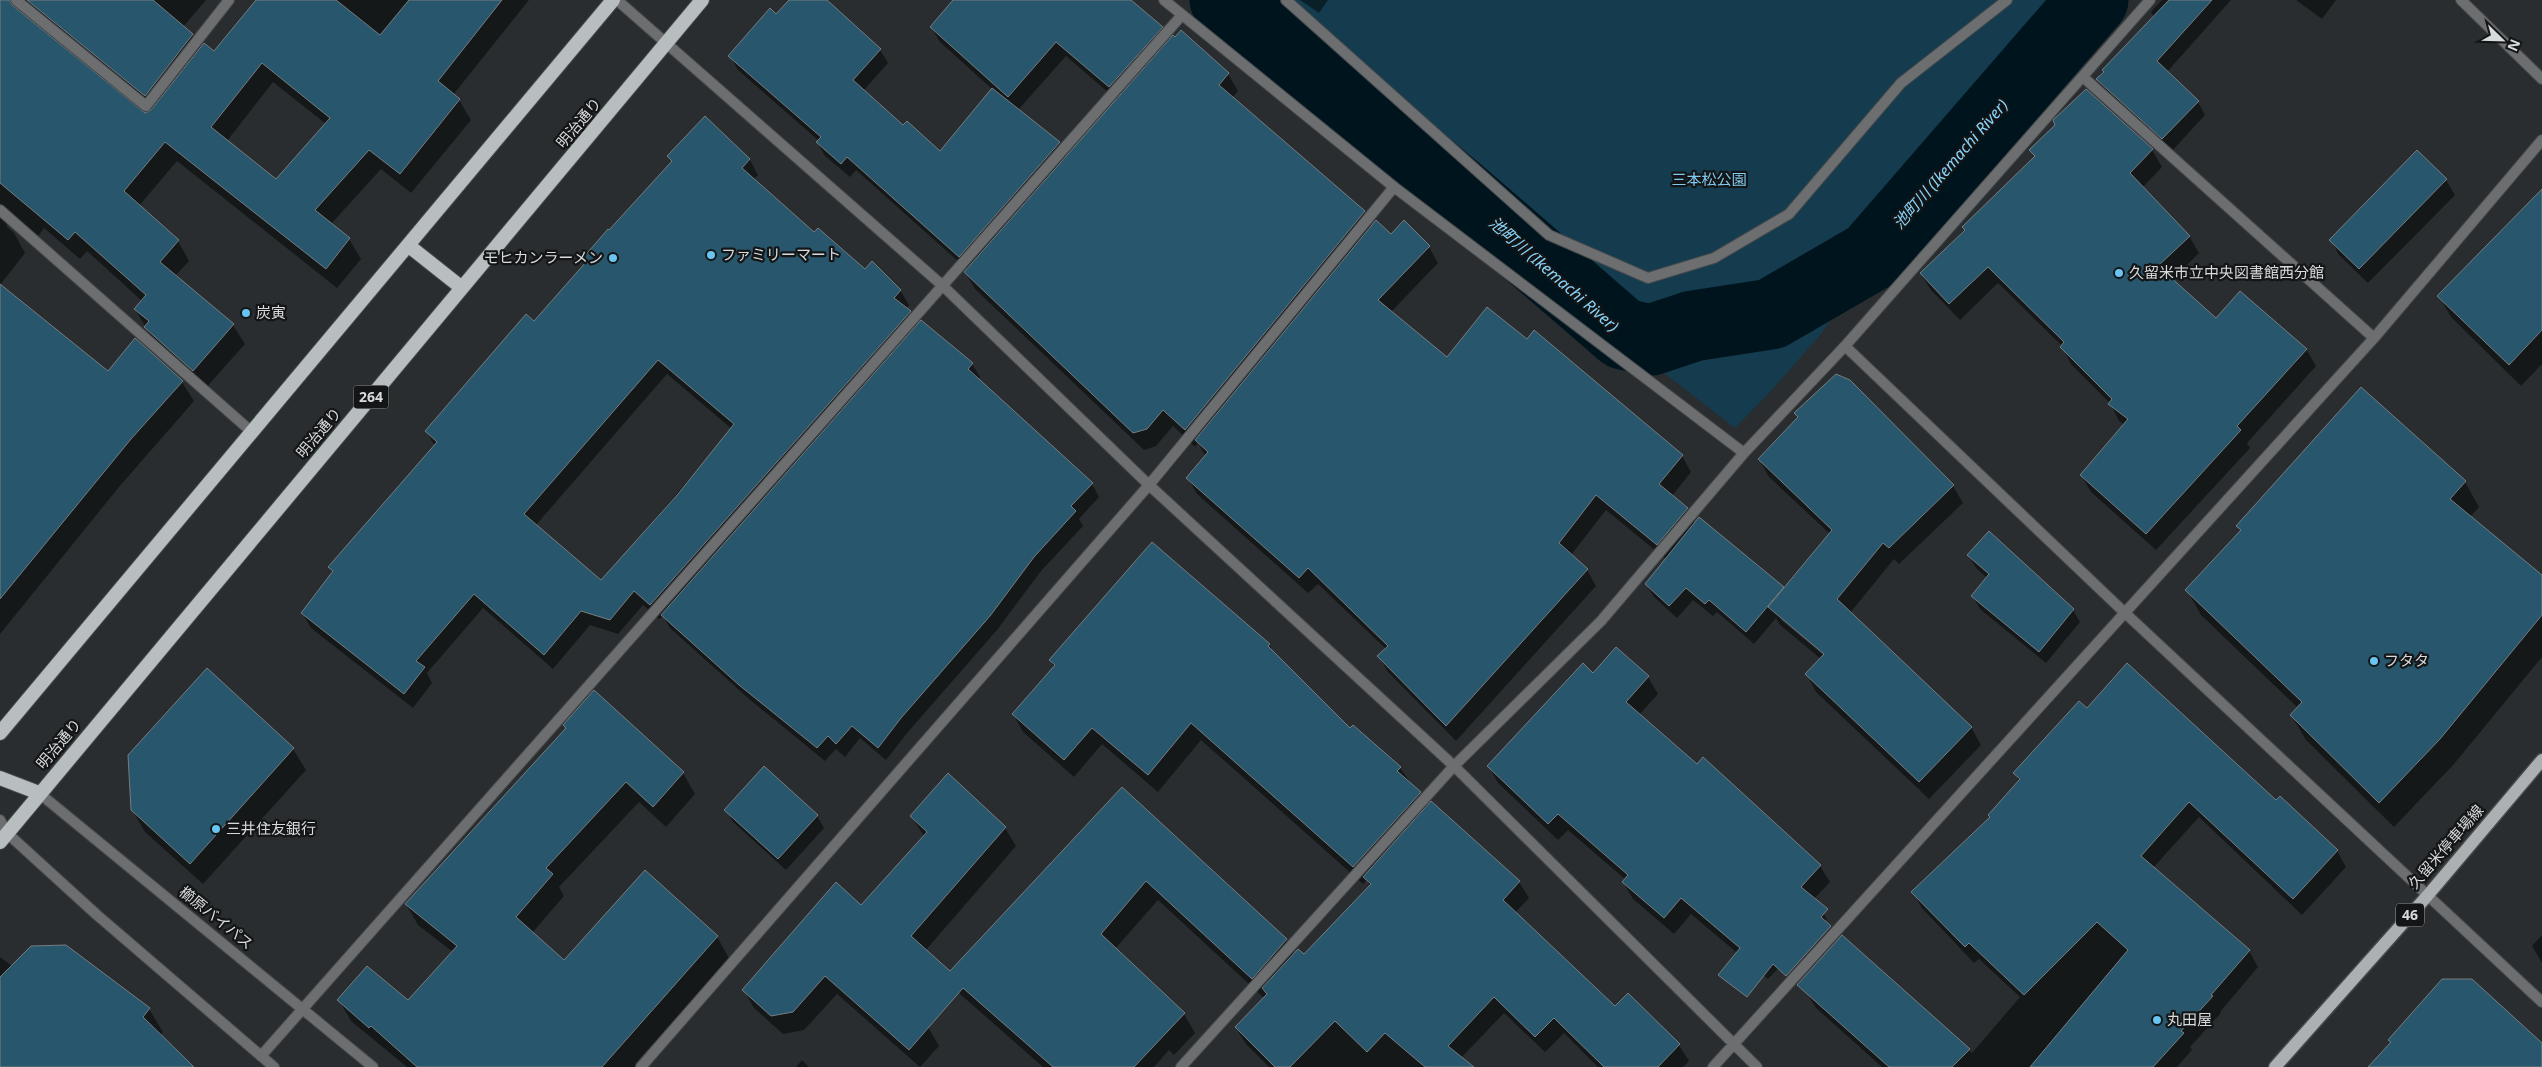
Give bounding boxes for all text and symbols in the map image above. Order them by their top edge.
north arrow [2477,15,2527,65]
text: N [2503,36,2525,54]
street label: 明治通り [551,93,605,152]
water label: 池町川 (Ikemachi River) [1888,94,2012,234]
park label: 三本松公園 [1671,169,1747,189]
water label: 池町川 (Ikemachi River) [1484,212,1624,336]
place label: ファミリーマート [721,244,841,264]
place label: モヒカンラーメン [484,247,603,267]
marker: ファミリーマート [705,249,717,261]
marker: モヒカンラーメン [607,252,619,264]
place label: 久留米市立中央図書館西分館 [2129,262,2324,282]
marker: 久留米市立中央図書館西分館 [2113,267,2125,279]
place label: 炭寅 [256,302,286,322]
marker: 炭寅 [240,307,252,319]
road number: 264 [354,386,388,408]
street label: 明治通り [291,403,345,462]
place label: フタタ [2384,650,2429,670]
marker: フタタ [2368,655,2380,667]
street label: 明治通り [31,714,85,773]
street label: 久留米停車場線 [2403,800,2487,893]
place label: 三井住友銀行 [226,818,316,838]
marker: 三井住友銀行 [210,823,222,835]
street label: 櫛原バイパス [175,881,258,953]
road number: 46 [2396,904,2424,926]
place label: 丸田屋 [2167,1009,2212,1029]
marker: 丸田屋 [2151,1014,2163,1026]

